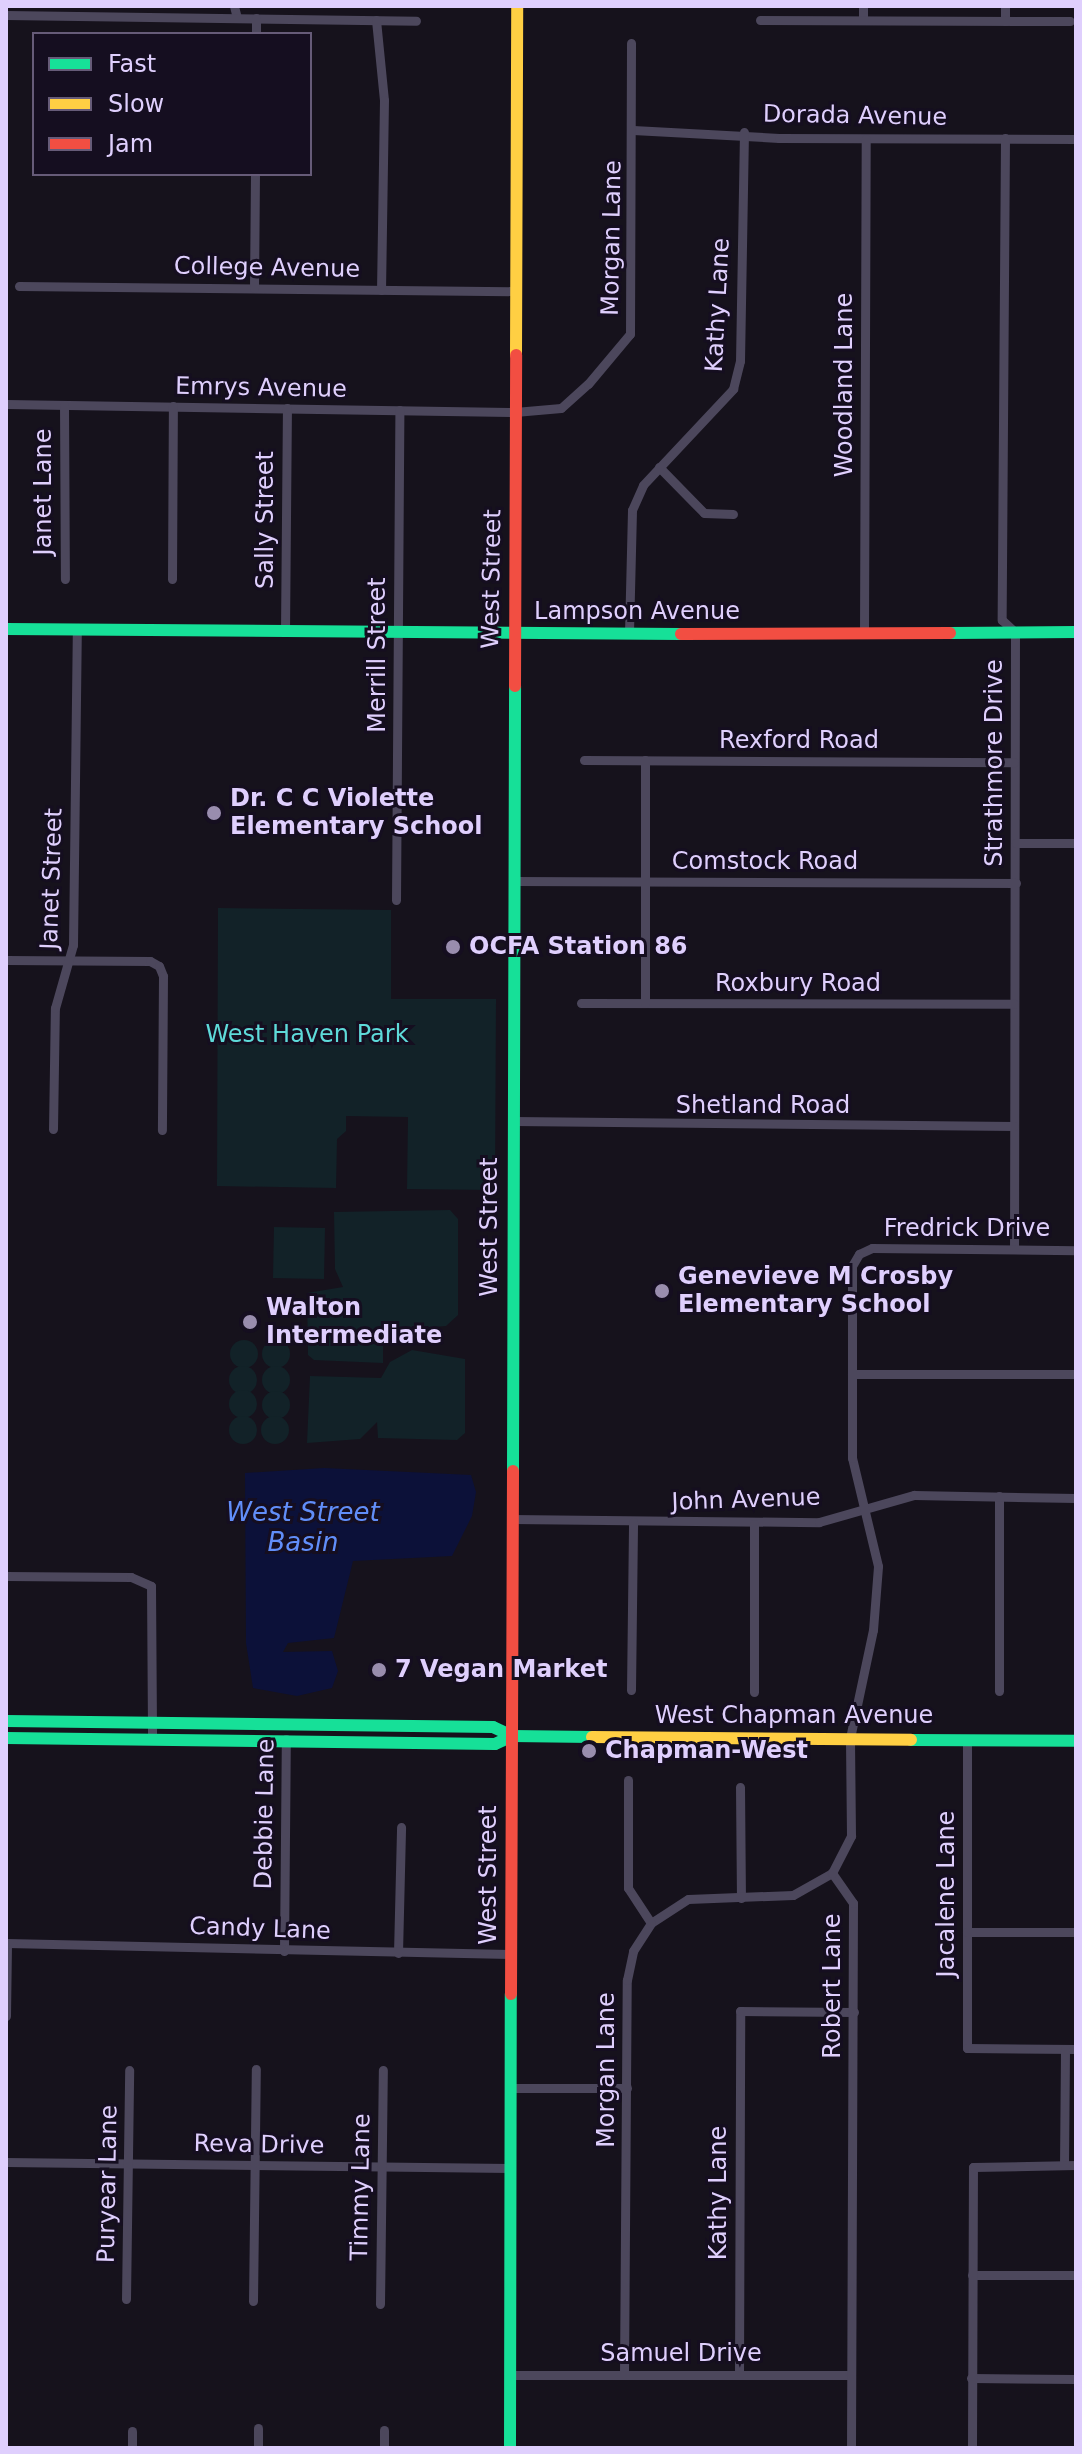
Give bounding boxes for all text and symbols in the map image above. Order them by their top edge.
legend [32,32,312,176]
text: Fast [108,50,156,78]
text: Slow [108,90,164,118]
street label: Dorada Avenue [763,100,947,132]
text: Jam [108,130,153,158]
street label: Morgan Lane [596,160,628,316]
street label: Kathy Lane [700,237,736,373]
street label: College Avenue [174,252,360,284]
street label: Woodland Lane [831,293,859,477]
street label: Emrys Avenue [175,372,347,404]
street label: Janet Lane [30,429,58,555]
street label: Sally Street [252,451,280,589]
street label: West Street [476,509,508,649]
street label: Merrill Street [364,577,392,733]
street label: Lampson Avenue [534,598,740,626]
street label: Strathmore Drive [981,659,1009,867]
street label: Rexford Road [719,727,879,755]
place label: Dr. C C Violette Elementary School [230,785,483,841]
marker: Dr. C C Violette Elementary School [205,804,223,822]
street label: Janet Street [35,808,69,950]
street label: Comstock Road [672,848,858,876]
place label: OCFA Station 86 [469,933,688,961]
marker: OCFA Station 86 [444,938,462,956]
street label: Roxbury Road [715,970,881,998]
park label: West Haven Park [205,1021,409,1049]
street label: Shetland Road [676,1092,850,1120]
street label: West Street [476,1157,504,1297]
street label: Fredrick Drive [884,1215,1050,1243]
place label: Genevieve M Crosby Elementary School [678,1263,953,1319]
marker: Genevieve M Crosby Elementary School [653,1282,671,1300]
place label: Walton Intermediate [266,1294,442,1350]
marker: Walton Intermediate [241,1313,259,1331]
street label: John Avenue [671,1483,821,1517]
water label: West Street Basin [226,1497,380,1558]
place label: 7 Vegan Market [395,1656,607,1684]
marker: 7 Vegan Market [370,1661,388,1679]
street label: West Chapman Avenue [655,1702,933,1730]
place label: Chapman-West [605,1737,808,1765]
street label: Debbie Lane [249,1738,281,1890]
marker: Chapman-West [580,1742,598,1760]
street label: West Street [475,1805,503,1945]
street label: Jacalene Lane [933,1811,961,1977]
street label: Candy Lane [189,1912,331,1946]
street label: Robert Lane [819,1913,847,2059]
street label: Morgan Lane [593,1992,621,2148]
street label: Puryear Lane [92,2105,124,2263]
street label: Timmy Lane [345,2113,377,2261]
street label: Kathy Lane [705,2126,733,2260]
street label: Reva Drive [193,2129,325,2161]
street label: Samuel Drive [600,2340,762,2368]

